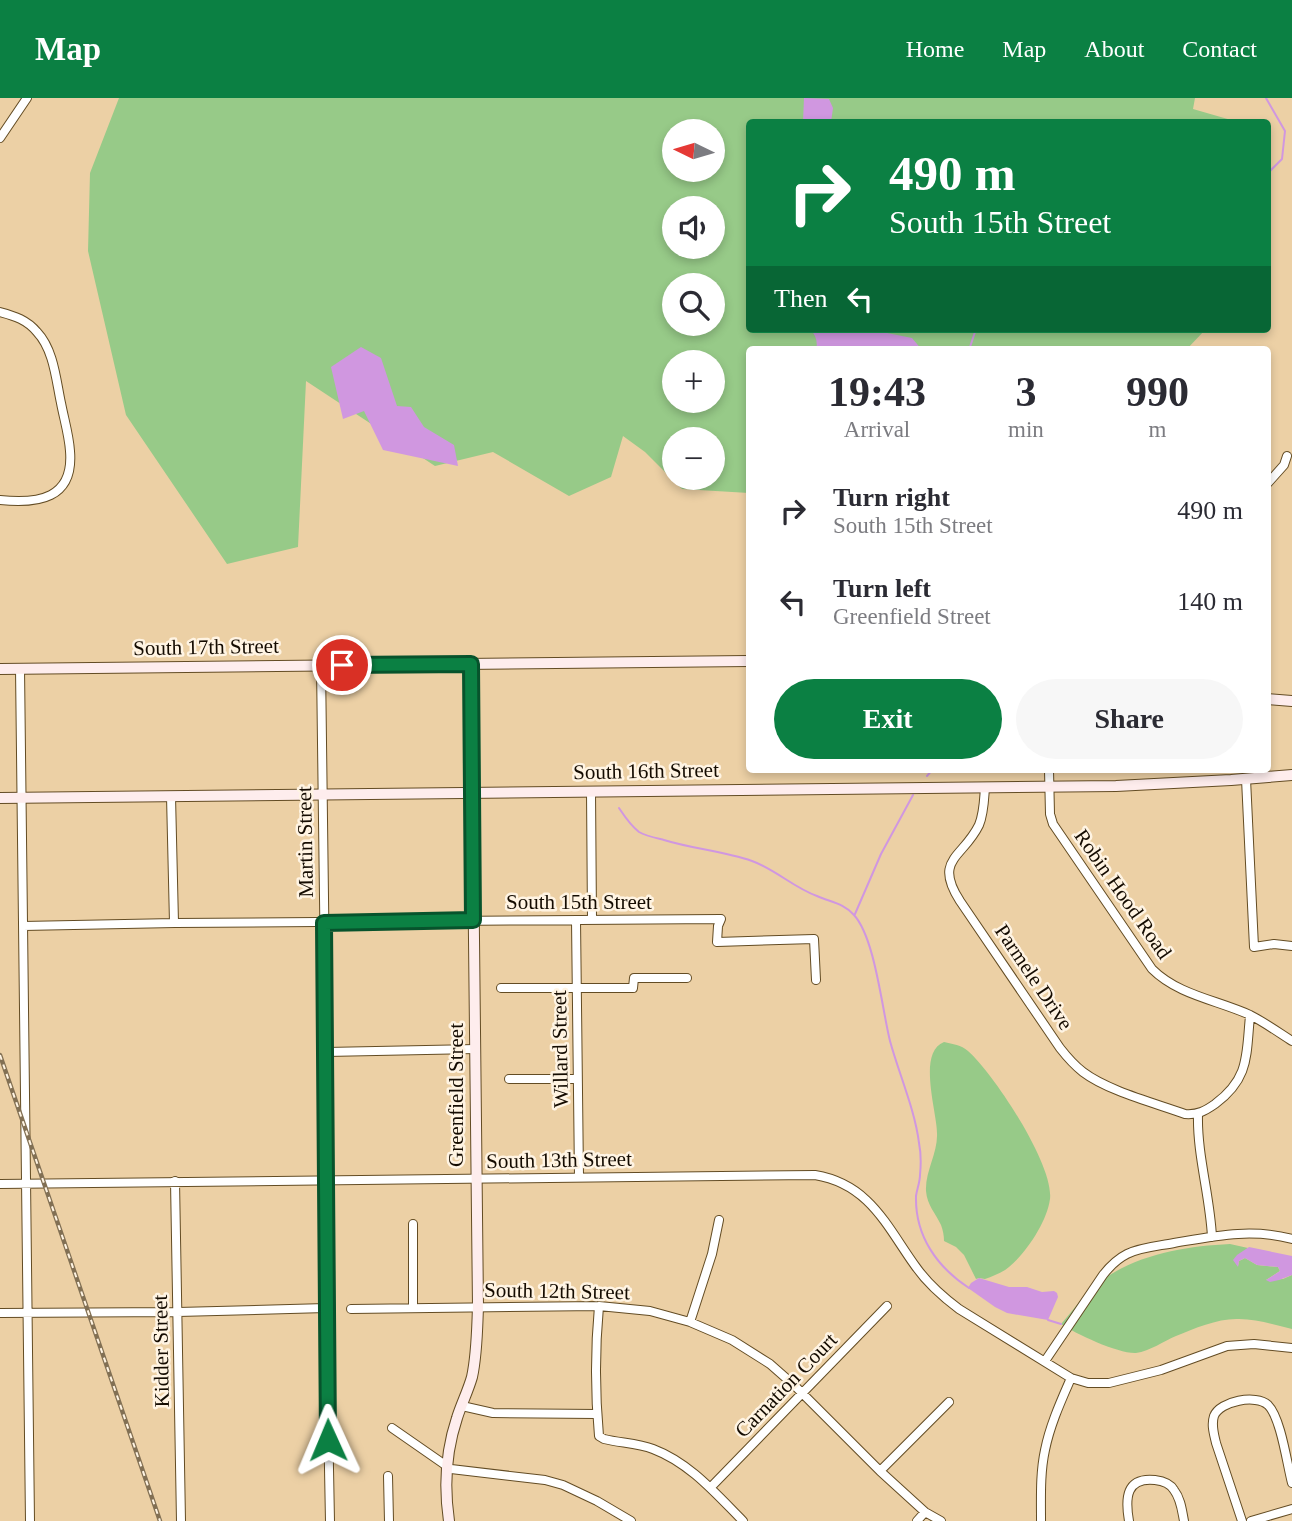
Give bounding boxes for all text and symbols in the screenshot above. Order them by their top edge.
text: Map [35,31,101,67]
text: Home [906,36,964,62]
text: Map [1002,36,1046,62]
text: About [1084,36,1144,62]
text: Contact [1182,36,1257,62]
north arrow [662,119,724,182]
map controls [662,119,725,490]
text: 490 m [889,146,1016,201]
icon: right [774,147,865,238]
button: sound [662,196,725,259]
text: South 15th Street [889,204,1111,240]
button: search [662,273,725,336]
icon: left [841,280,879,318]
text: Then [774,284,827,313]
button: + [662,350,725,413]
text: 19:43 [828,369,926,415]
text: 3 [1015,369,1036,415]
text: 990 [1126,369,1189,415]
text: Arrival [844,417,910,442]
text: min [1008,417,1044,442]
text: m [1148,417,1166,442]
button: − [662,427,725,490]
text: Turn right [833,483,950,512]
icon: right [774,492,812,530]
text: 490 m [1177,496,1243,525]
text: South 15th Street [833,513,993,538]
text: Turn left [833,574,931,603]
icon: left [774,583,812,621]
text: 140 m [1177,587,1243,616]
text: Greenfield Street [833,604,991,629]
street label: South 17th Street [133,634,279,660]
pin [312,635,372,695]
icon: arrive [323,646,361,684]
button: Exit [774,679,1002,759]
button: Share [1016,679,1243,759]
street label: South 16th Street [573,758,719,784]
street label: Martin Street [292,786,318,898]
street label: Robin Hood Road [1069,825,1177,964]
street label: South 15th Street [506,890,652,914]
street label: Parmele Drive [990,920,1078,1034]
street label: Willard Street [547,990,573,1108]
street label: Greenfield Street [444,1023,468,1167]
street label: South 13th Street [486,1147,632,1173]
street label: South 12th Street [484,1278,630,1304]
street label: Kidder Street [148,1294,174,1407]
street label: Carnation Court [730,1328,842,1442]
position arrow [291,1403,365,1477]

